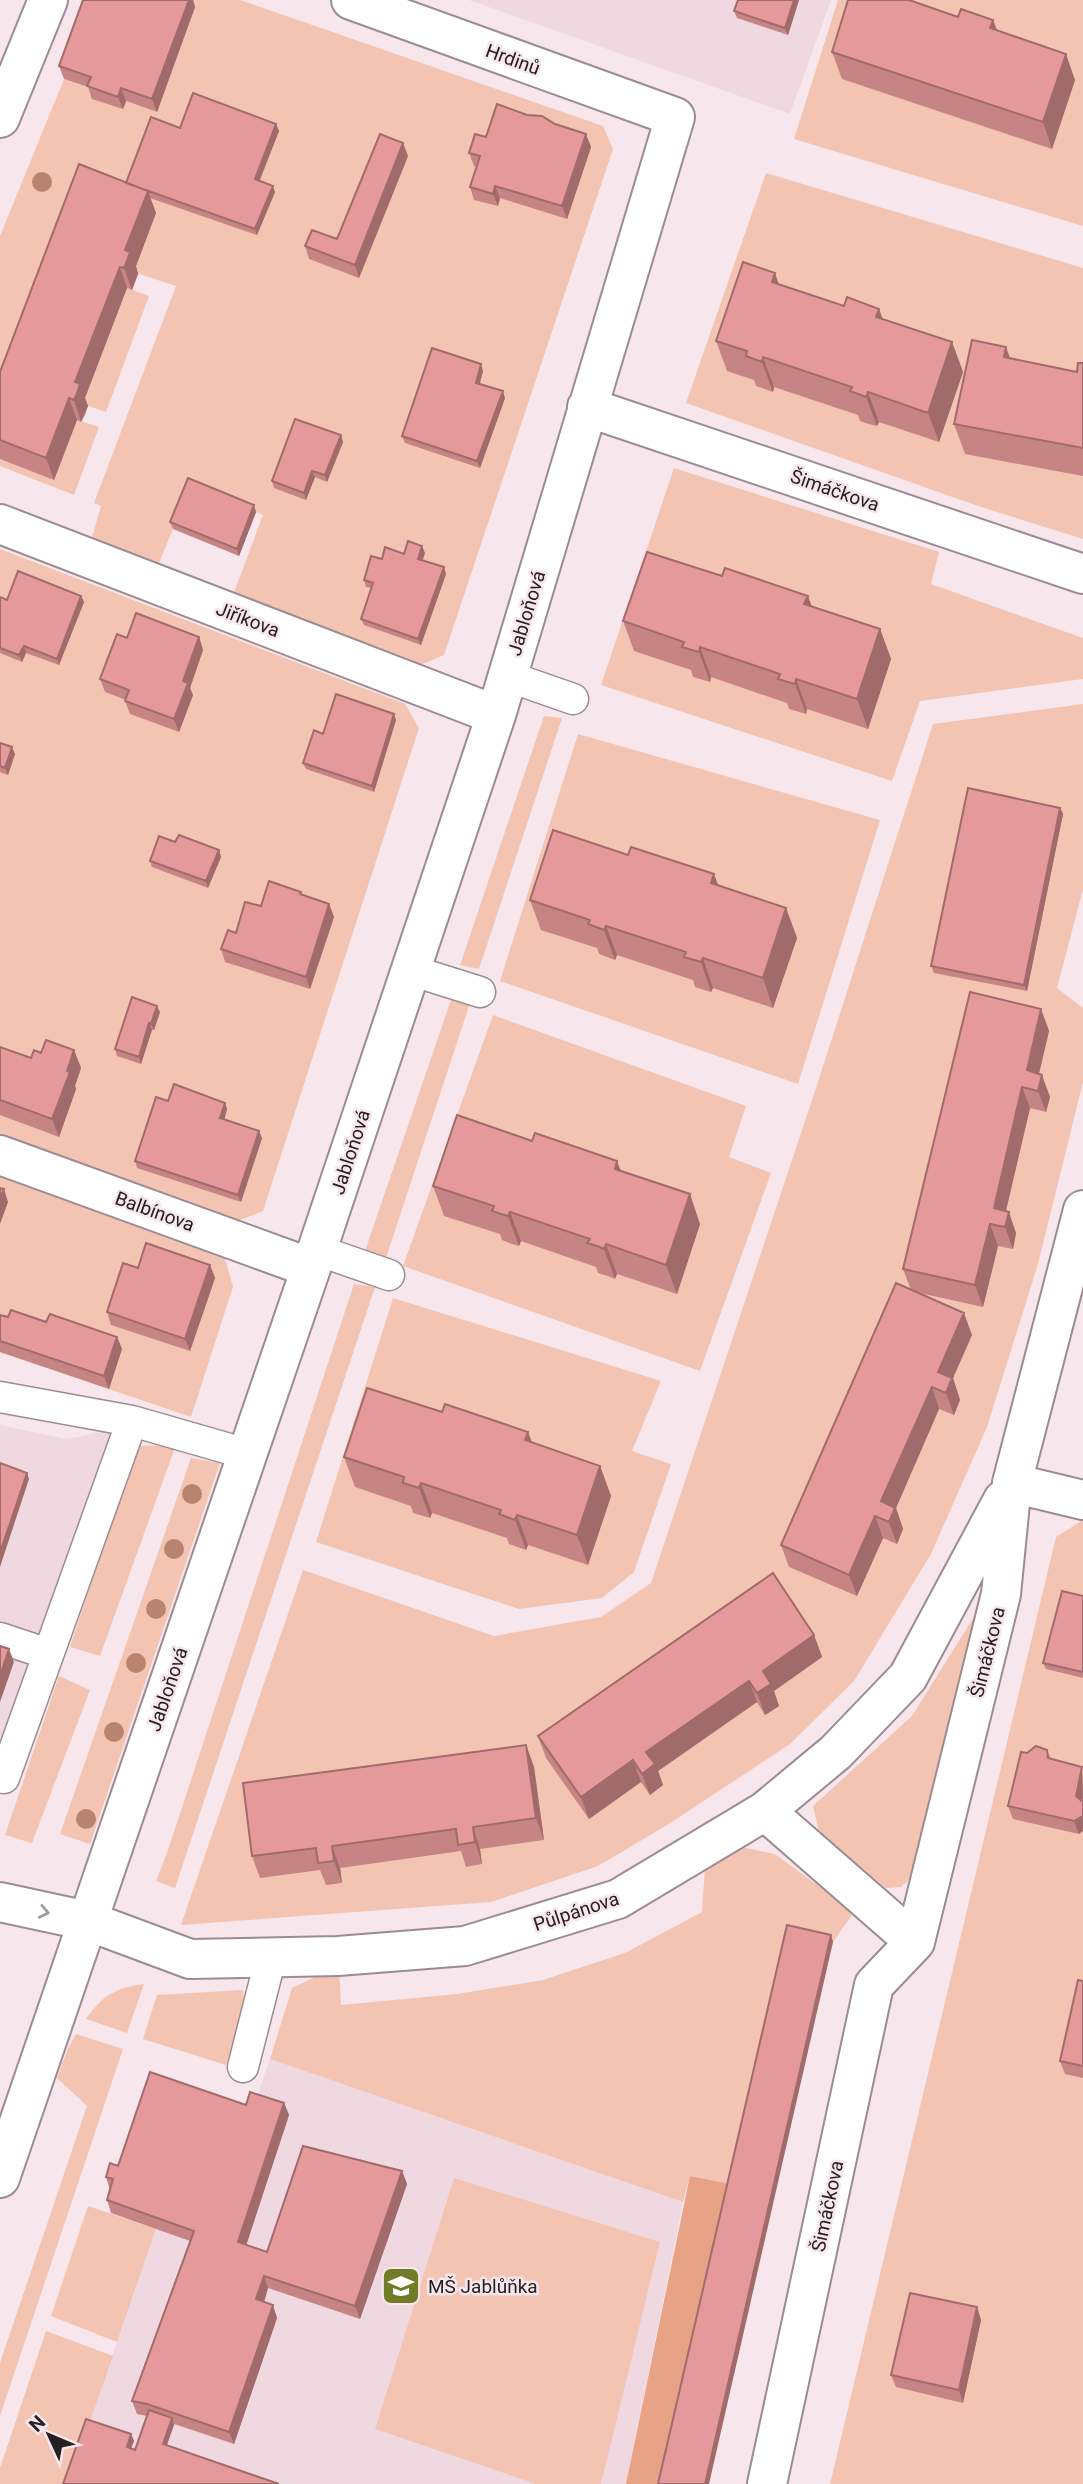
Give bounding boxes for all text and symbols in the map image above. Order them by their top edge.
street label: Hrdinů [483,39,543,80]
street label: Šimáčkova [787,465,882,516]
street label: Jabloňová [503,568,550,658]
street label: Jiříkova [213,597,283,642]
street label: Jabloňová [326,1107,375,1197]
street label: Balbínova [112,1187,198,1236]
street label: Šimáčkova [965,1604,1010,1700]
street label: Jabloňová [142,1644,193,1734]
street label: Půlpánova [530,1887,622,1936]
one-way arrow [38,1903,50,1918]
street label: Šimáčkova [807,2158,848,2254]
school or university icon: MŠ Jablůňka [380,2265,422,2307]
place label: MŠ Jablůňka [428,2275,538,2298]
north arrow [14,2400,84,2470]
text: N [24,2411,50,2436]

